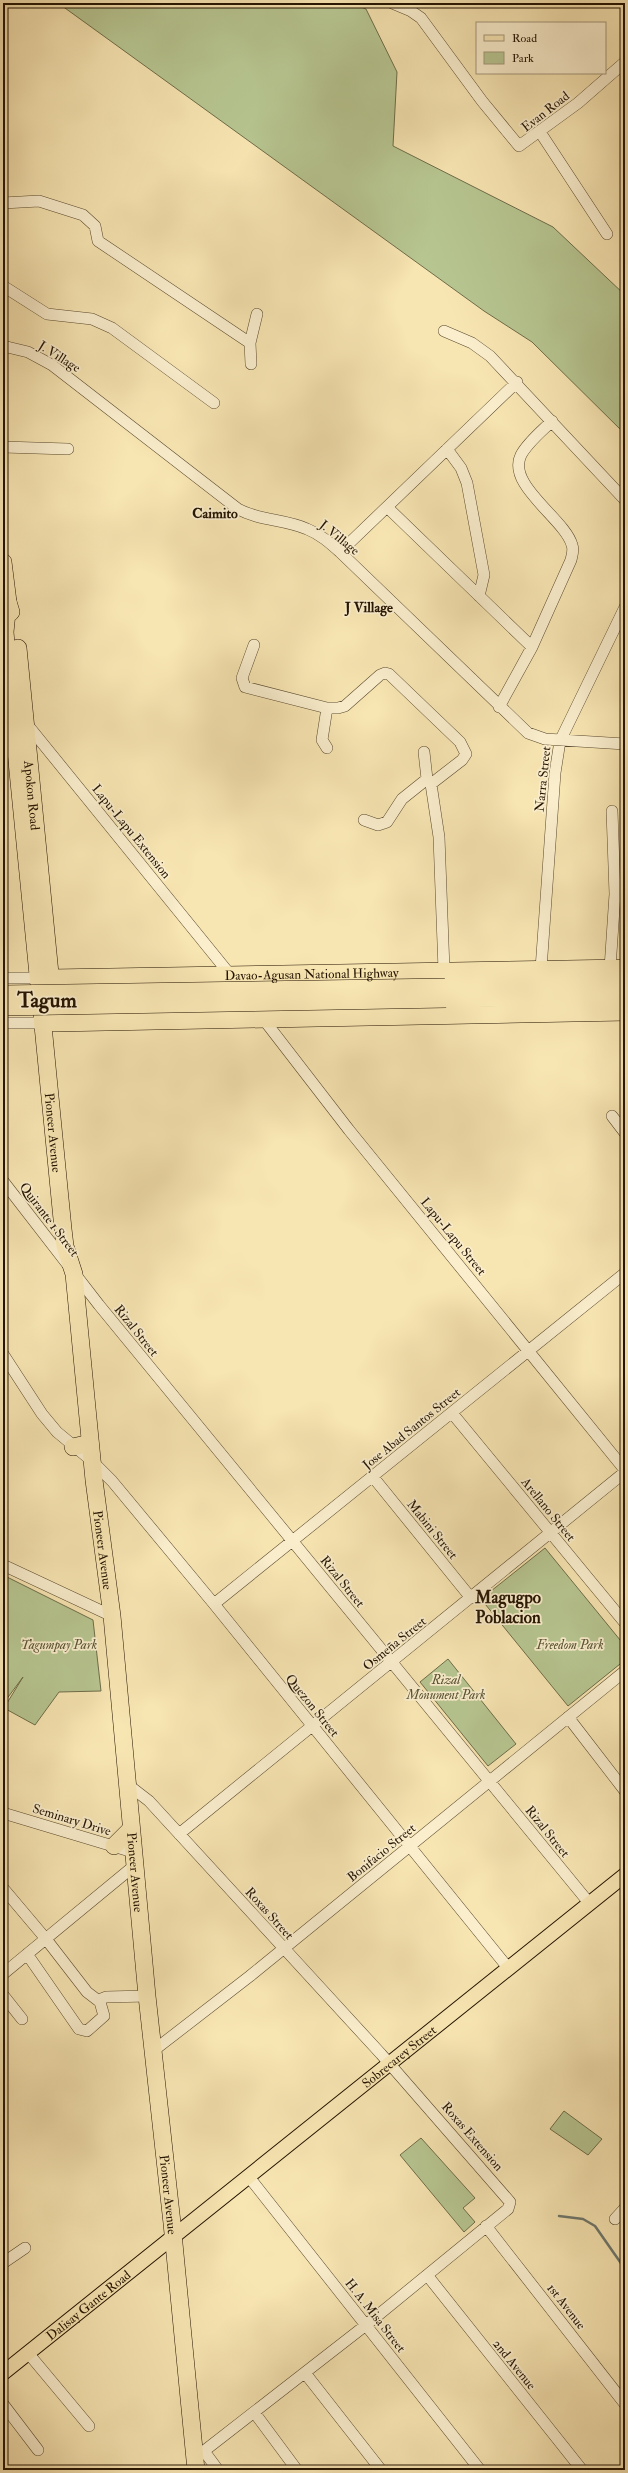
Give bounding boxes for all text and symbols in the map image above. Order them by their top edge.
legend [476,22,606,74]
text: Road [512,31,537,46]
text: Park [512,51,534,66]
street label: Evan Road [518,88,573,136]
street label: J. Village [35,337,84,376]
district label: Caimito [192,505,238,522]
street label: J. Village [315,516,363,559]
district label: J Village [344,599,393,617]
street label: Narra Street [532,746,554,813]
street label: Apokon Road [20,759,43,832]
street label: Lapu-Lapu Extension [88,781,174,883]
street label: Davao-Agusan National Highway [225,965,399,984]
district label: Tagum [16,987,77,1014]
street label: Pioneer Avenue [41,1092,64,1174]
street label: Quirante 1 Street [16,1179,82,1260]
street label: Lapu-Lapu Street [416,1194,490,1279]
street label: Rizal Street [111,1302,162,1360]
street label: Jose Abad Santos Street [359,1384,464,1474]
street label: Arellano Street [517,1474,579,1545]
street label: Mabini Street [403,1497,461,1563]
street label: Pioneer Avenue [89,1509,116,1591]
street label: Rizal Street [317,1553,368,1611]
district label: Magugpo Poblacion [474,1587,541,1628]
street label: Osmeña Street [360,1613,429,1674]
park label: Tagumpay Park [21,1637,97,1653]
park label: Freedom Park [535,1637,604,1653]
street label: Quezon Street [282,1671,342,1740]
park label: Rizal Monument Park [406,1672,485,1703]
street label: Seminary Drive [30,1800,113,1841]
street label: Rizal Street [522,1803,573,1861]
street label: Bonifacio Street [344,1820,419,1885]
street label: Pioneer Avenue [123,1832,146,1914]
street label: Roxas Street [242,1884,297,1943]
street label: Sobrecarey Street [359,2022,440,2092]
street label: Roxas Extension [438,2099,507,2175]
street label: Pioneer Avenue [156,2154,180,2236]
street label: Dalisay Gante Road [43,2267,135,2344]
street label: H. A. Misa Street [341,2275,409,2356]
street label: 1st Avenue [543,2281,589,2333]
street label: 2nd Avenue [489,2336,540,2393]

